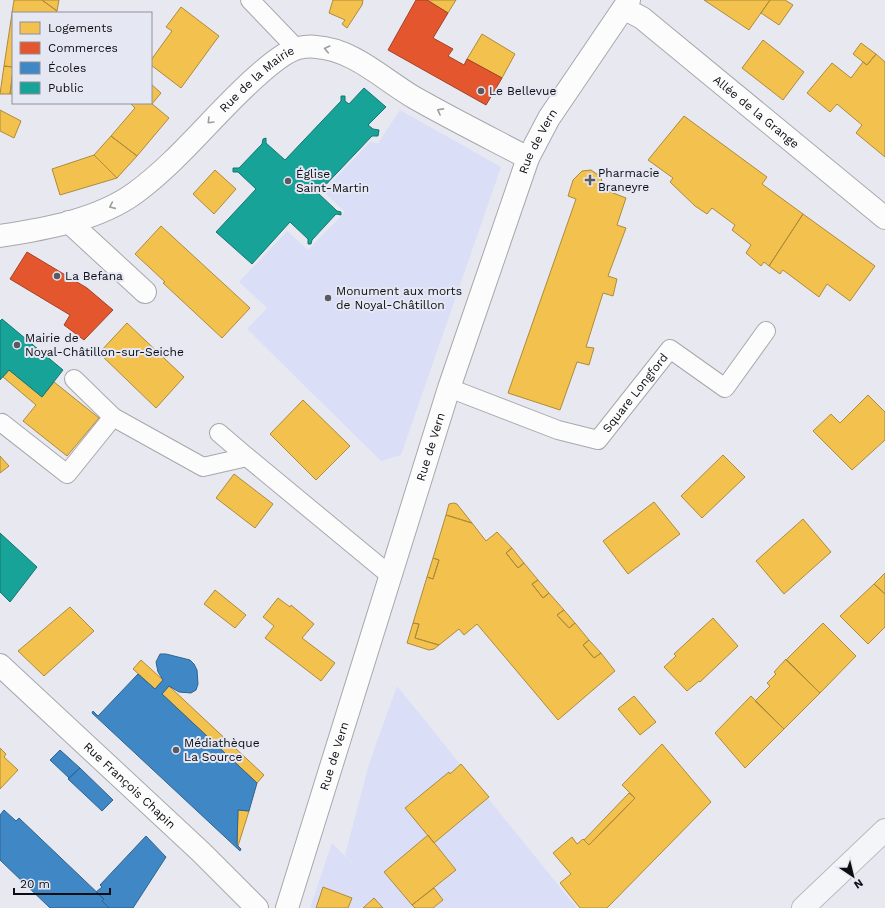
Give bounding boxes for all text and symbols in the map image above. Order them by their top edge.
legend [12,12,152,104]
text: Logements [48,21,113,35]
text: Commerces [48,41,118,55]
street label: Rue de la Mairie [217,43,297,115]
one-way arrow [324,45,330,53]
text: Écoles [48,61,86,75]
street label: Allée de la Grange [710,72,802,151]
text: Public [48,81,84,95]
place label: Le Bellevue [489,84,557,98]
marker: Le Bellevue [476,86,486,96]
street label: Rue de Vern [516,106,560,176]
one-way arrow [437,108,444,116]
one-way arrow [207,116,215,124]
place label: Pharmacie Braneyre [598,166,660,194]
place label: Église Saint-Martin [296,167,369,195]
marker: Pharmacie Braneyre [585,175,595,185]
marker: Église Saint-Martin [283,176,293,186]
one-way arrow [109,201,117,209]
place label: La Befana [65,269,123,283]
marker: La Befana [52,271,62,281]
place label: Monument aux morts de Noyal-Châtillon [336,284,462,312]
marker: Monument aux morts de Noyal-Châtillon [323,293,333,303]
place label: Mairie de Noyal-Châtillon-sur-Seiche [25,331,184,359]
marker: Mairie de Noyal-Châtillon-sur-Seiche [12,340,22,350]
street label: Square Longford [600,351,671,435]
street label: Rue de Vern [413,411,448,483]
street label: Rue de Vern [317,720,352,792]
place label: Médiathèque La Source [184,736,260,764]
street label: Rue François Chapin [81,739,178,832]
marker: Médiathèque La Source [171,745,181,755]
north arrow [833,856,873,896]
scale bar [14,870,110,896]
text: N [851,876,866,891]
text: 20 m [20,877,50,891]

